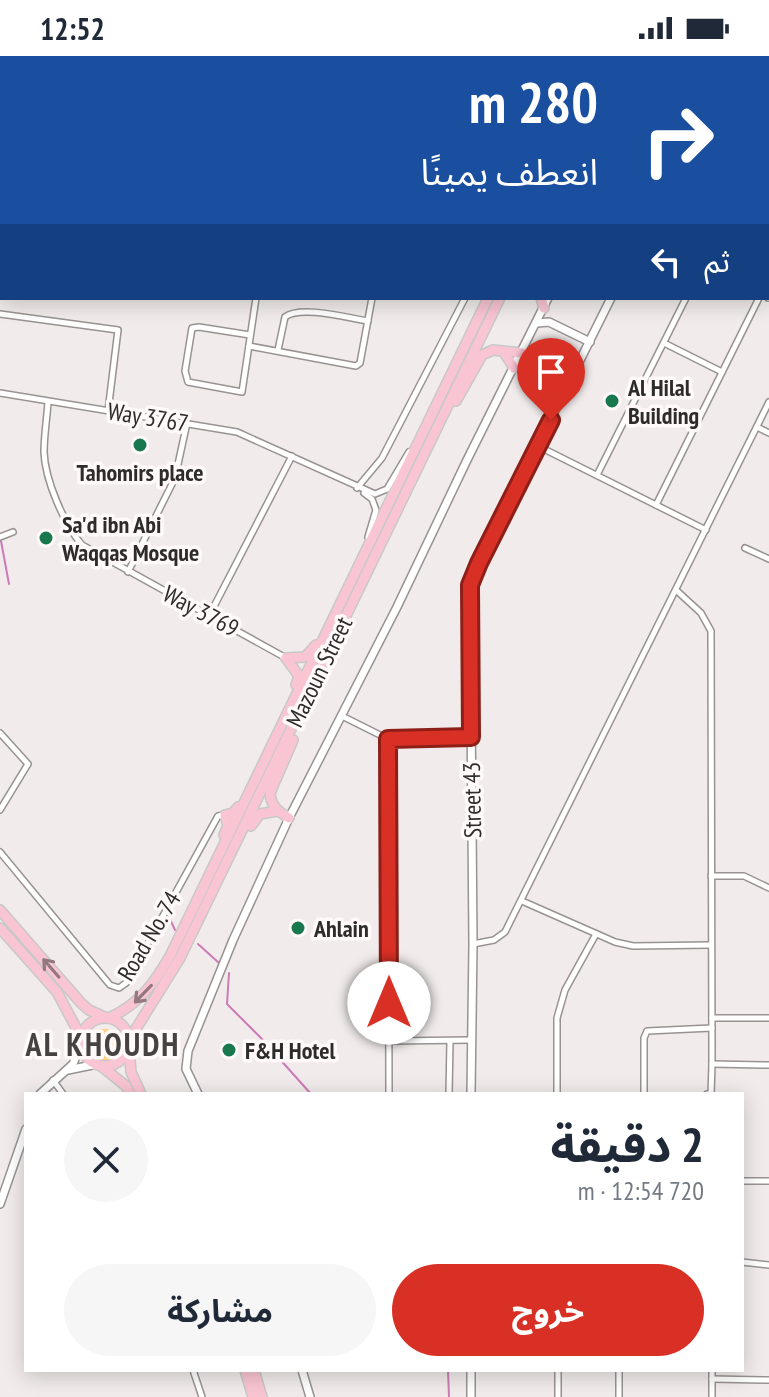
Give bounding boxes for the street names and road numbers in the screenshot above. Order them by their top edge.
street label: Way 3767 [105,395,191,439]
street label: Way 3769 [158,578,244,644]
street label: Mazoun Street [279,611,359,732]
street label: Street 43 [456,762,488,838]
street label: Road No. 74 [110,886,188,986]

